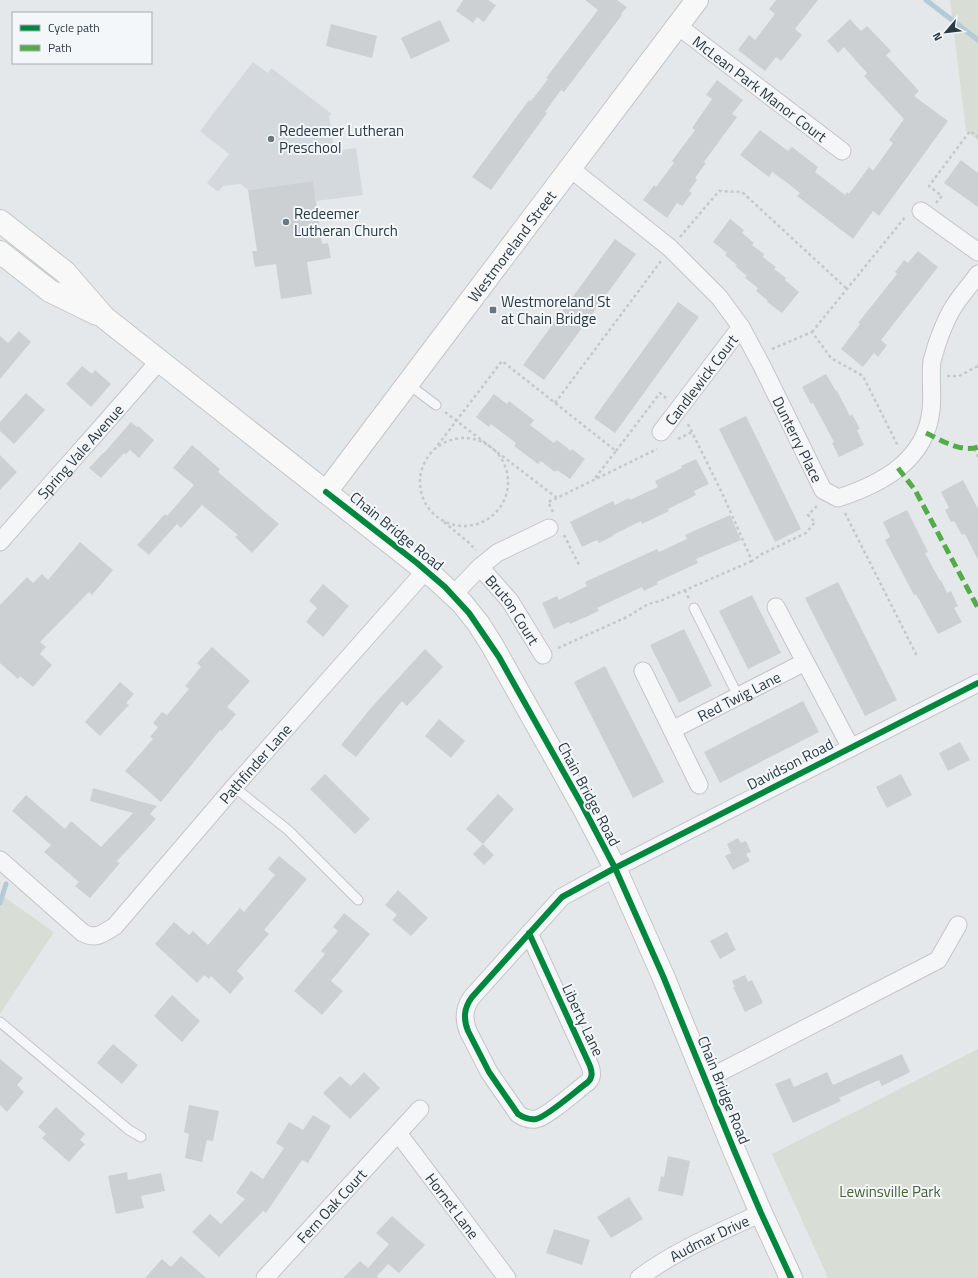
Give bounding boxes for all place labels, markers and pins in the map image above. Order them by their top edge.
place label: Redeemer Lutheran Preschool [279,119,404,159]
marker: Redeemer Lutheran Preschool [266,134,276,144]
place label: Redeemer Lutheran Church [294,202,398,242]
marker: Redeemer Lutheran Church [281,217,291,227]
place label: Westmoreland St at Chain Bridge [501,290,611,330]
marker: Westmoreland St at Chain Bridge [488,305,498,315]

